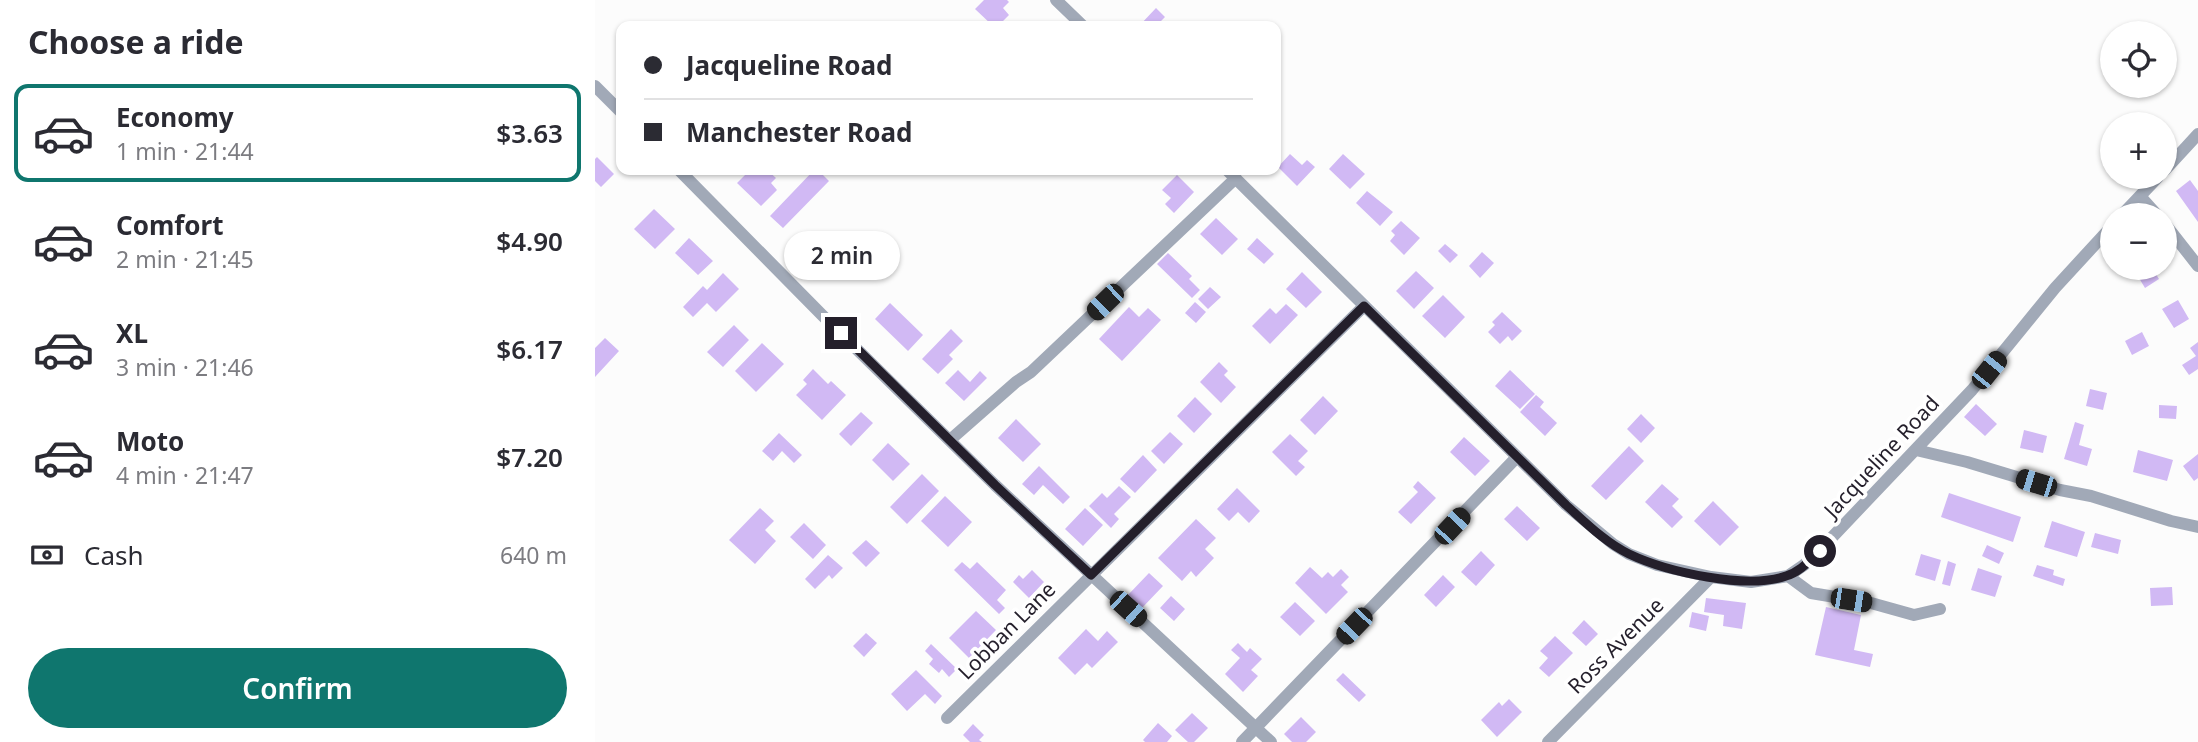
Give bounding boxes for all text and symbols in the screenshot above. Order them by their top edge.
text: Choose a ride [28,20,244,63]
map controls [2100,21,2177,280]
button: locate [2100,21,2177,98]
text: Jacqueline Road [686,47,892,83]
text: Economy [116,99,234,135]
icon: car [32,102,95,165]
button: + [2100,112,2177,189]
text: Manchester Road [686,114,912,150]
text: $3.63 [496,115,563,151]
text: 1 min · 21:44 [116,135,254,167]
button: − [2100,203,2177,280]
text: Comfort [116,207,224,243]
icon: car [32,210,95,273]
text: $4.90 [496,223,563,259]
callout: 2 min [783,232,899,280]
text: 2 min [811,239,873,271]
text: 2 min · 21:45 [116,243,254,275]
car [1083,280,1128,324]
text: XL [116,315,148,351]
route end [825,317,857,349]
icon: car [32,318,95,381]
text: $6.17 [496,331,563,367]
car [1968,347,2011,393]
text: 3 min · 21:46 [116,351,254,383]
street label: Jacqueline Road [1816,389,1945,525]
text: Moto [116,423,184,459]
icon: car [32,426,95,489]
text: $7.20 [496,439,563,475]
text: 4 min · 21:47 [116,459,254,491]
car [2013,467,2060,499]
car [1430,503,1475,549]
route start [1804,535,1836,567]
icon: cash [28,536,66,574]
text: Cash [84,537,144,573]
text: 640 m [500,539,567,571]
street label: Lobban Lane [951,575,1061,685]
car [1829,586,1874,614]
car [1106,587,1151,631]
street label: Ross Avenue [1561,591,1669,699]
car [1332,604,1377,648]
button: Confirm [28,648,567,728]

